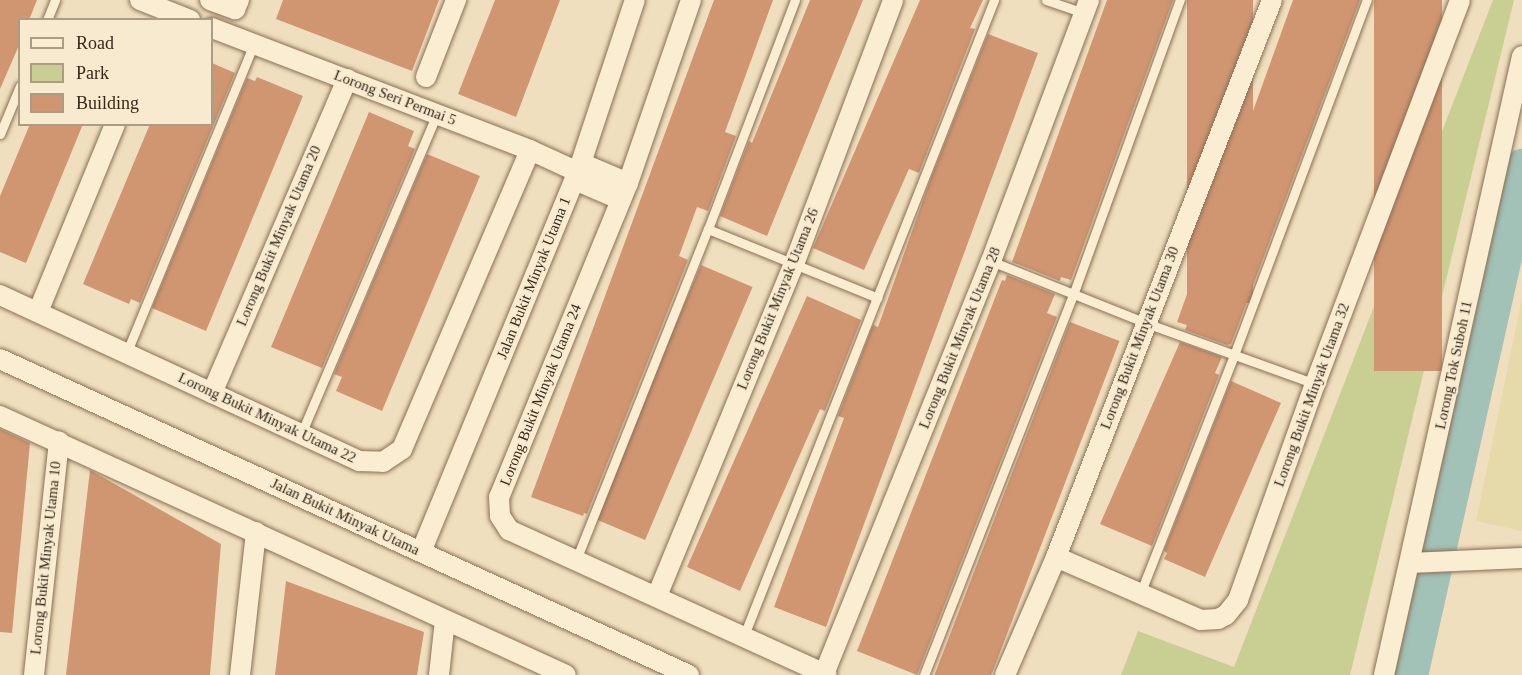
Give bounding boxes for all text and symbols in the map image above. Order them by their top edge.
legend [18,18,213,126]
text: Road [76,33,114,53]
text: Park [76,63,109,83]
street label: Lorong Seri Permai 5 [331,66,459,130]
text: Building [76,93,139,113]
street label: Lorong Bukit Minyak Utama 20 [233,143,325,329]
street label: Jalan Bukit Minyak Utama 1 [493,194,575,362]
street label: Lorong Bukit Minyak Utama 26 [733,206,823,392]
street label: Lorong Bukit Minyak Utama 30 [1097,244,1183,432]
street label: Lorong Bukit Minyak Utama 28 [915,245,1005,431]
street label: Lorong Tok Suboh 11 [1432,299,1476,431]
street label: Lorong Bukit Minyak Utama 32 [1270,301,1354,489]
street label: Lorong Bukit Minyak Utama 24 [496,302,586,488]
street label: Lorong Bukit Minyak Utama 22 [175,369,359,467]
street label: Lorong Bukit Minyak Utama 10 [27,461,65,655]
street label: Jalan Bukit Minyak Utama [268,475,422,559]

